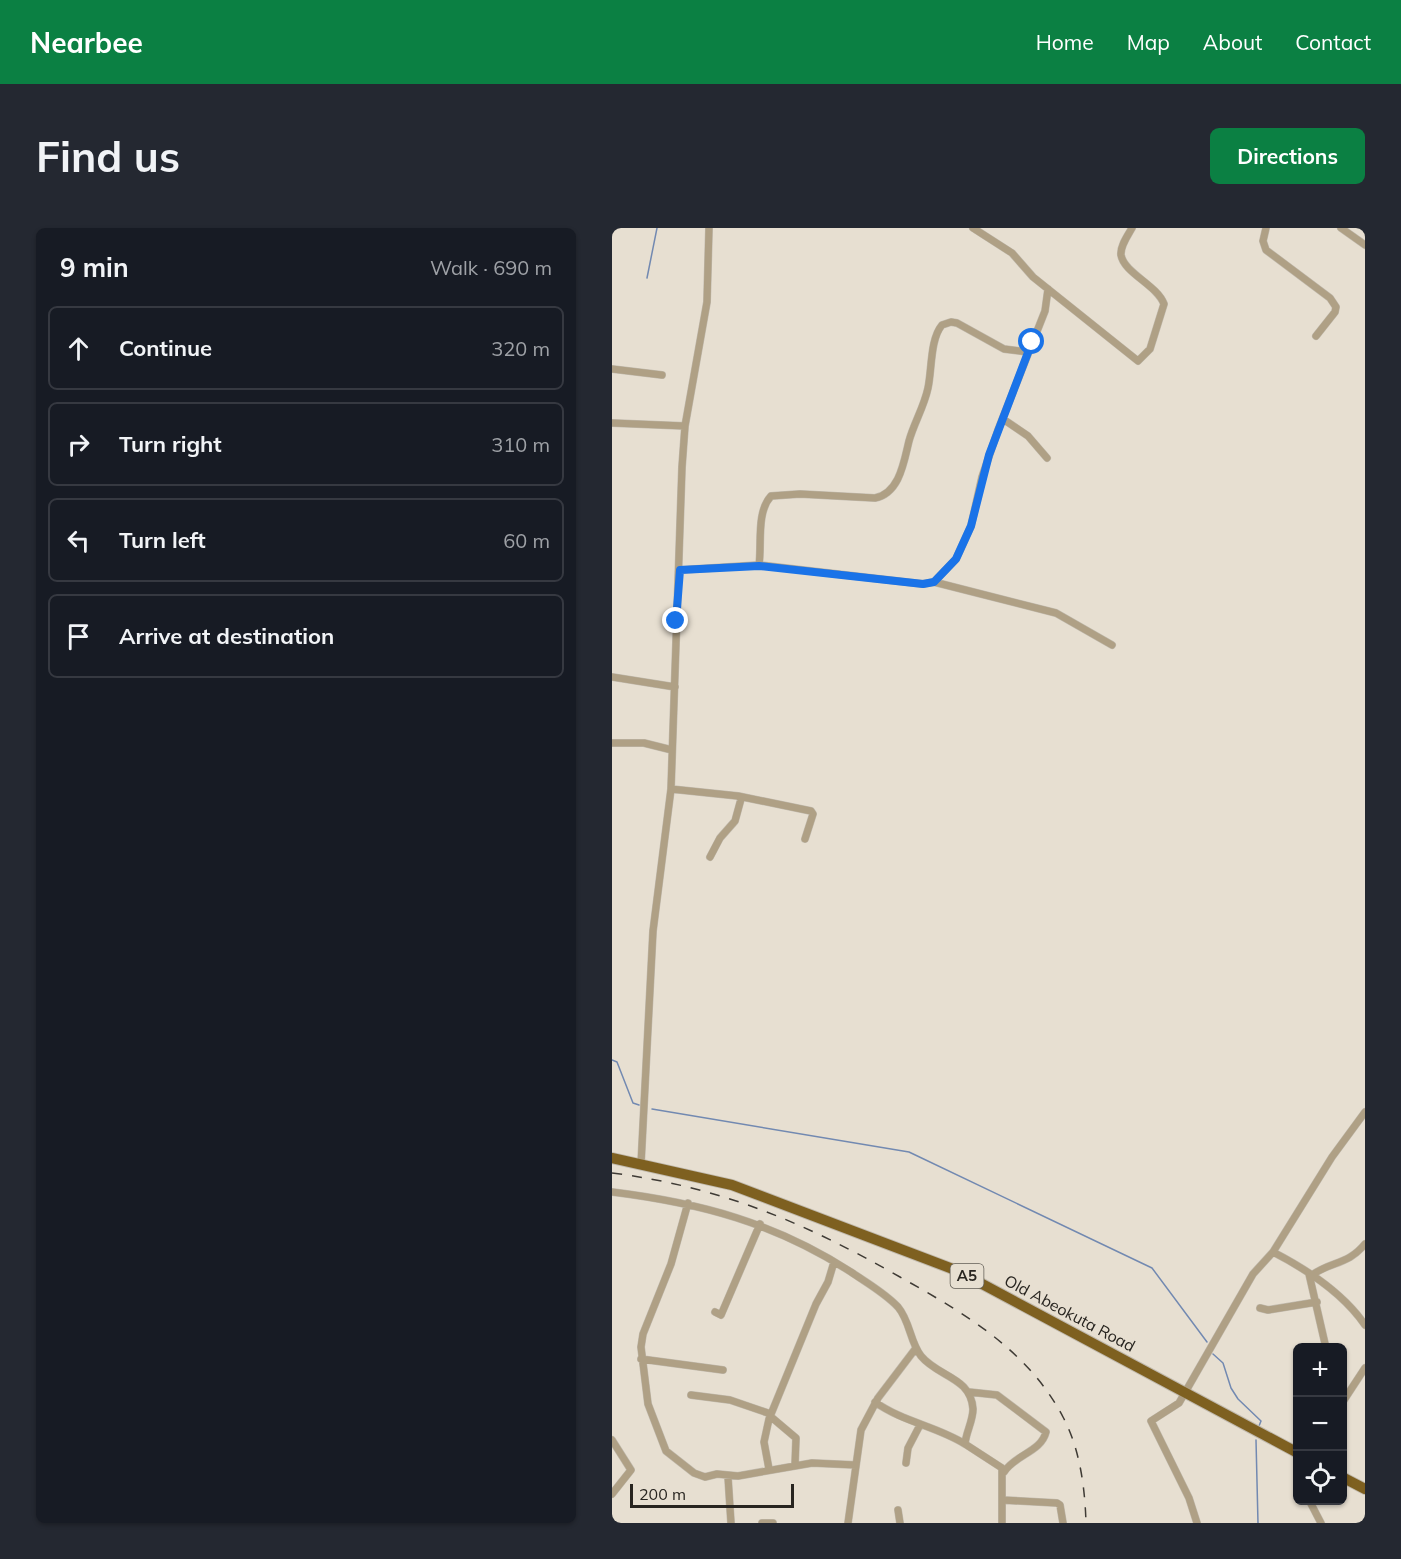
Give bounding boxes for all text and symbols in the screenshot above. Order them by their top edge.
text: Nearbee [30,25,143,60]
text: Home [1036,29,1094,55]
text: Map [1127,29,1170,55]
text: About [1203,29,1262,55]
text: Contact [1295,29,1371,55]
button: Directions [1210,128,1365,184]
text: Find us [36,130,180,183]
text: 9 min [60,251,129,284]
text: Walk · 690 m [430,255,552,280]
route start [1018,328,1044,354]
icon: ahead [62,332,95,365]
text: Continue [119,334,212,362]
text: 320 m [491,336,550,361]
icon: right [62,428,95,461]
text: Turn right [119,430,222,458]
text: 310 m [491,432,550,457]
icon: left [62,524,95,557]
text: Turn left [119,526,206,554]
text: 60 m [503,528,550,553]
route end [662,607,688,633]
icon: arrive [62,620,95,653]
text: Arrive at destination [119,622,334,650]
road number: A5 [950,1264,984,1288]
street label: Old Abeokuta Road [1001,1270,1139,1356]
map controls [1293,1343,1347,1505]
button: + [1293,1343,1347,1397]
button: − [1293,1397,1347,1451]
button: locate [1293,1451,1347,1505]
scale bar [630,1481,794,1508]
text: 200 m [639,1484,686,1504]

